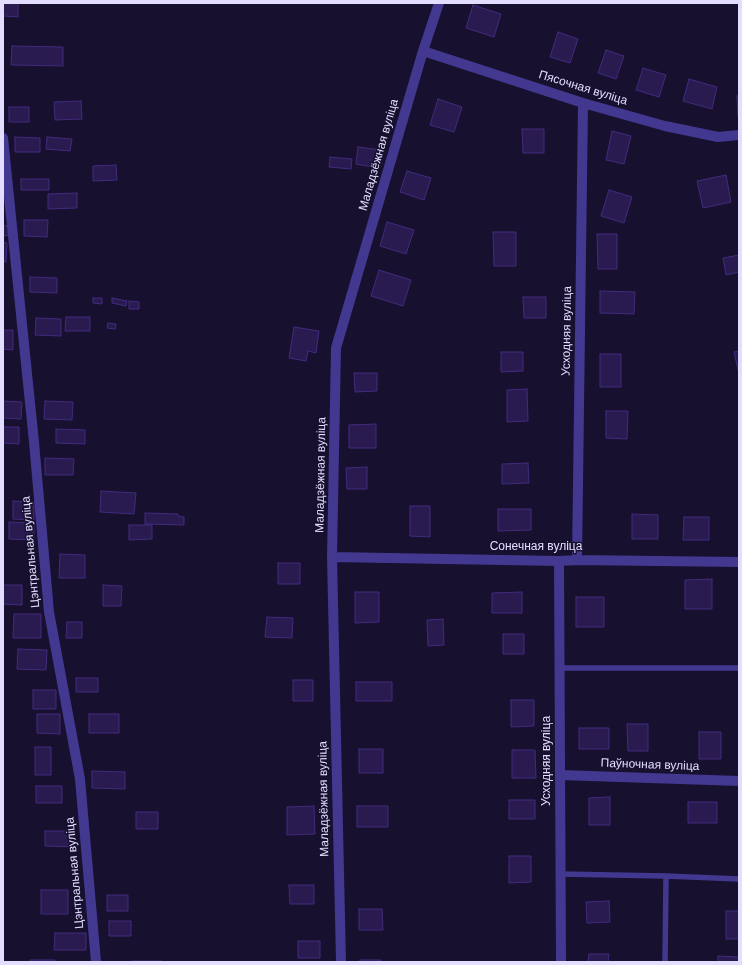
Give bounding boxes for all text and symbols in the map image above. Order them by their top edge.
street label: Пясочная вуліца [537,68,629,108]
street label: Маладзёжная вуліца [356,97,402,213]
street label: Усходняя вуліца [559,286,575,376]
street label: Маладзёжная вуліца [313,417,329,533]
street label: Цэнтральная вуліца [19,496,43,608]
street label: Сонечная вуліца [490,540,582,554]
street label: Усходняя вуліца [540,716,554,806]
street label: Маладзёжная вуліца [316,741,332,857]
street label: Паўночная вуліца [600,756,700,774]
street label: Цэнтральная вуліца [63,817,87,929]

